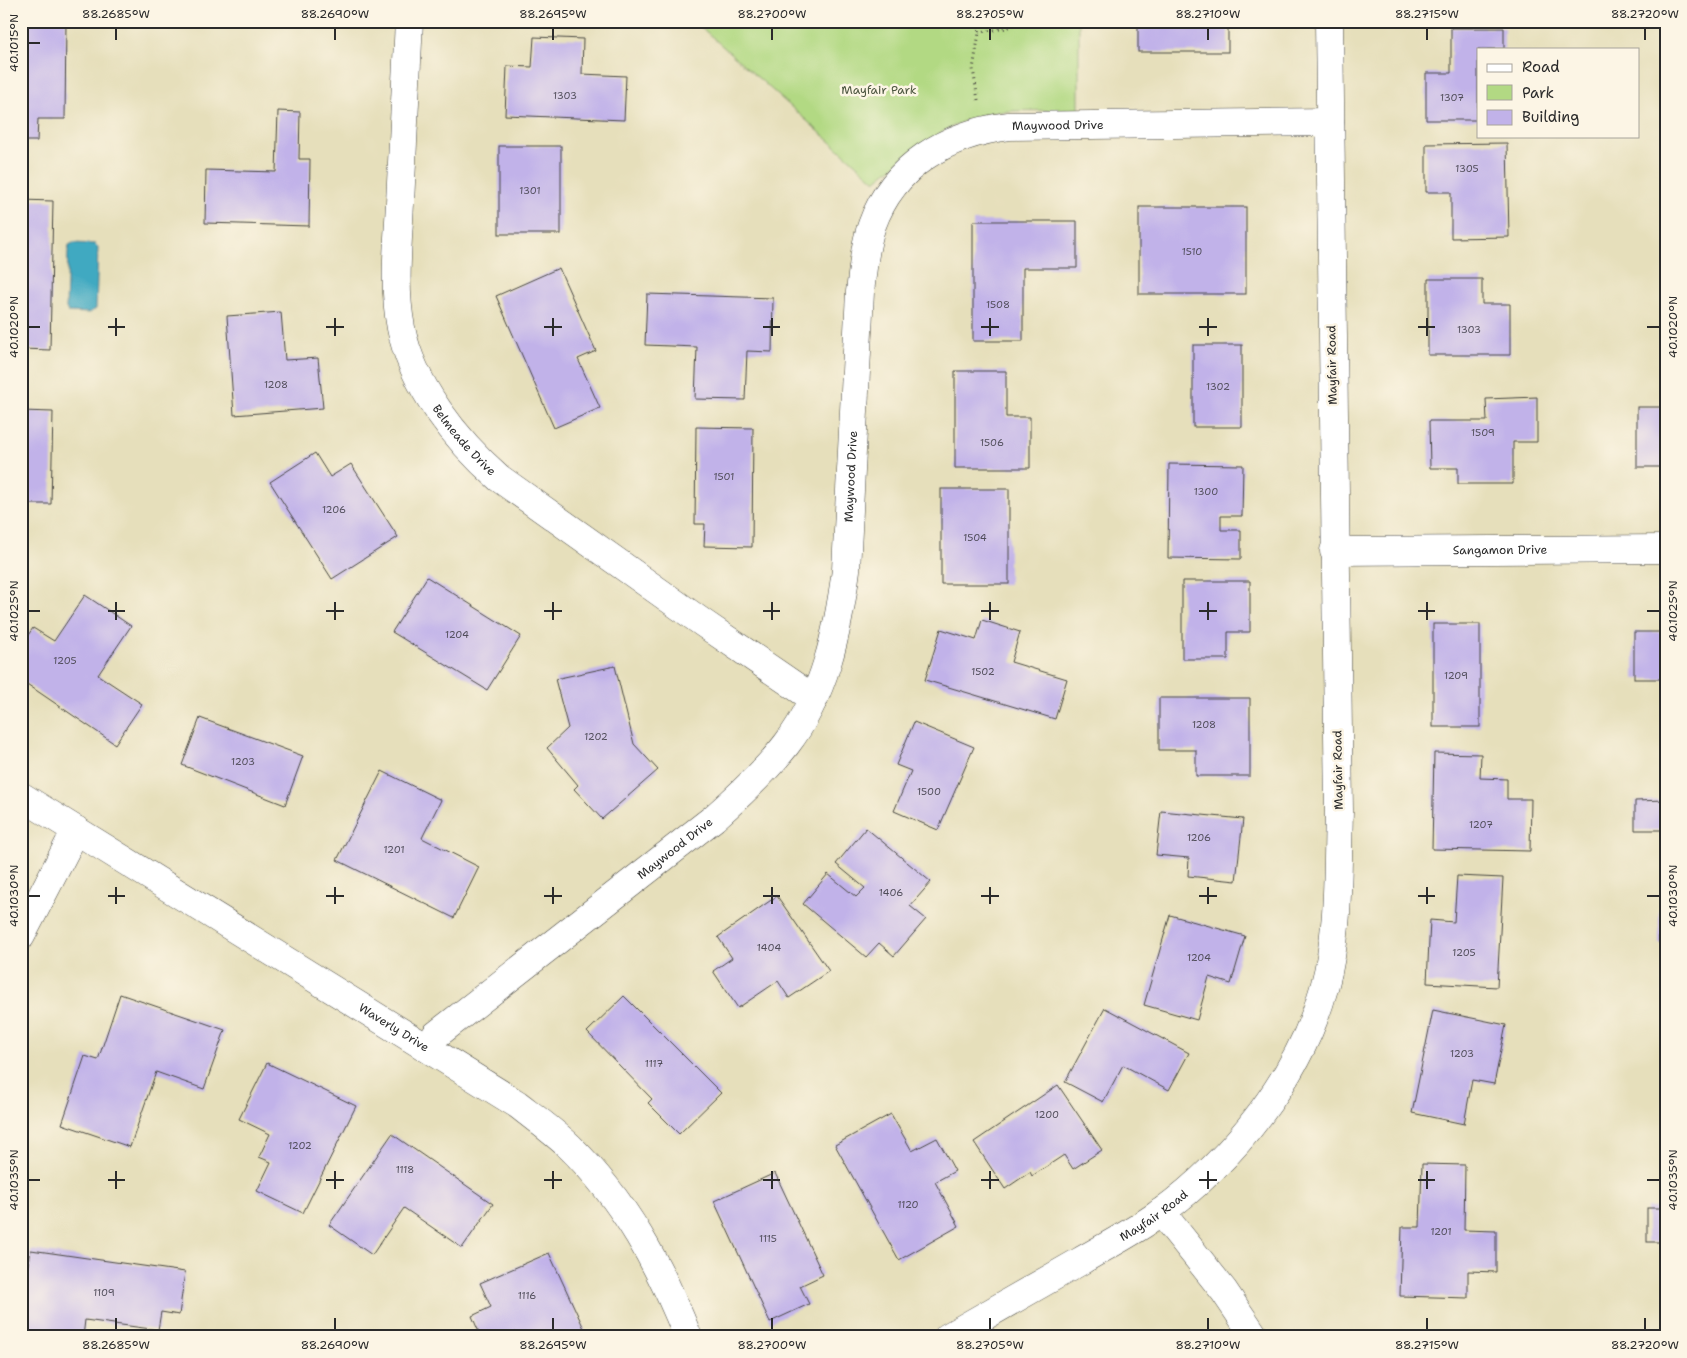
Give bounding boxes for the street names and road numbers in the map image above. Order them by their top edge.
street label: Maywood Drive [1012,117,1104,134]
street label: Mayfair Road [1323,325,1341,405]
street label: Belmeade Drive [429,401,500,480]
street label: Maywood Drive [840,430,861,523]
street label: Sangamon Drive [1453,542,1548,558]
street label: Mayfair Road [1329,730,1347,810]
street label: Maywood Drive [634,814,716,883]
street label: Waverly Drive [356,1000,432,1056]
street label: Mayfair Road [1117,1186,1192,1245]

